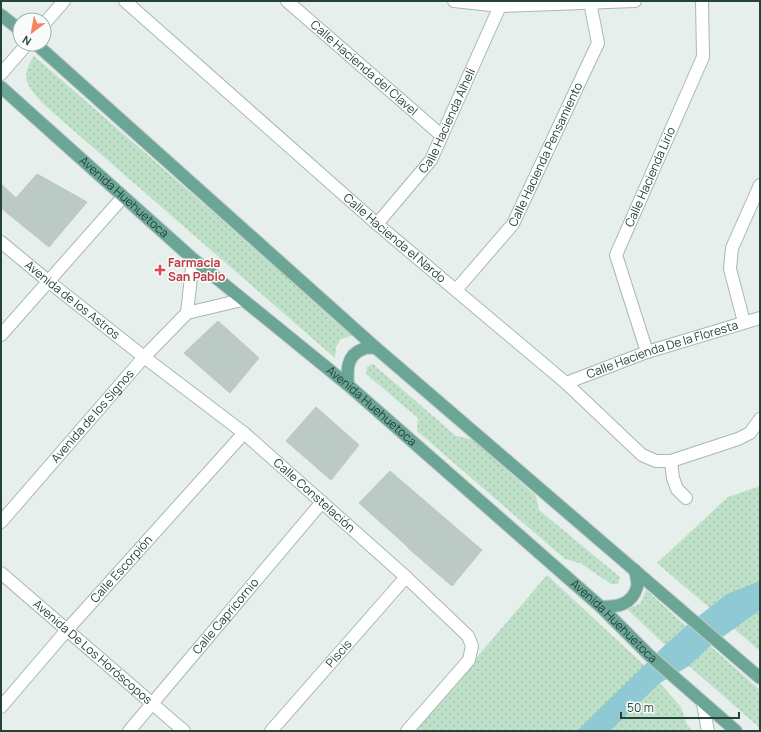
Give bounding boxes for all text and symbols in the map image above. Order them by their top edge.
north arrow [12,12,52,52]
street label: Calle Hacienda del Clavel [307,16,422,119]
text: N [19,32,34,49]
street label: Calle Hacienda Alhelí [414,65,479,177]
street label: Calle Hacienda Pensamiento [504,79,586,229]
street label: Calle Hacienda Lirio [620,124,679,230]
street label: Avenida Huehuetoca [76,152,173,241]
street label: Calle Hacienda el Nardo [340,189,450,287]
place label: Farmacia San Pablo [168,254,225,285]
street label: Avenida de los Astros [22,256,124,343]
marker: Farmacia San Pablo [155,265,165,275]
street label: Calle Hacienda De la Floresta [584,316,740,382]
street label: Avenida Huehuetoca [323,362,421,450]
street label: Avenida de los Signos [47,365,138,466]
street label: Calle Constelación [270,454,359,536]
street label: Calle Escorpión [86,531,156,606]
street label: Calle Capricornio [188,574,262,658]
street label: Avenida Huehuetoca [567,575,661,666]
street label: Avenida De Los Horóscopos [30,595,156,708]
street label: Piscis [322,636,355,671]
scale bar [621,694,739,720]
text: 50 m [627,699,654,716]

